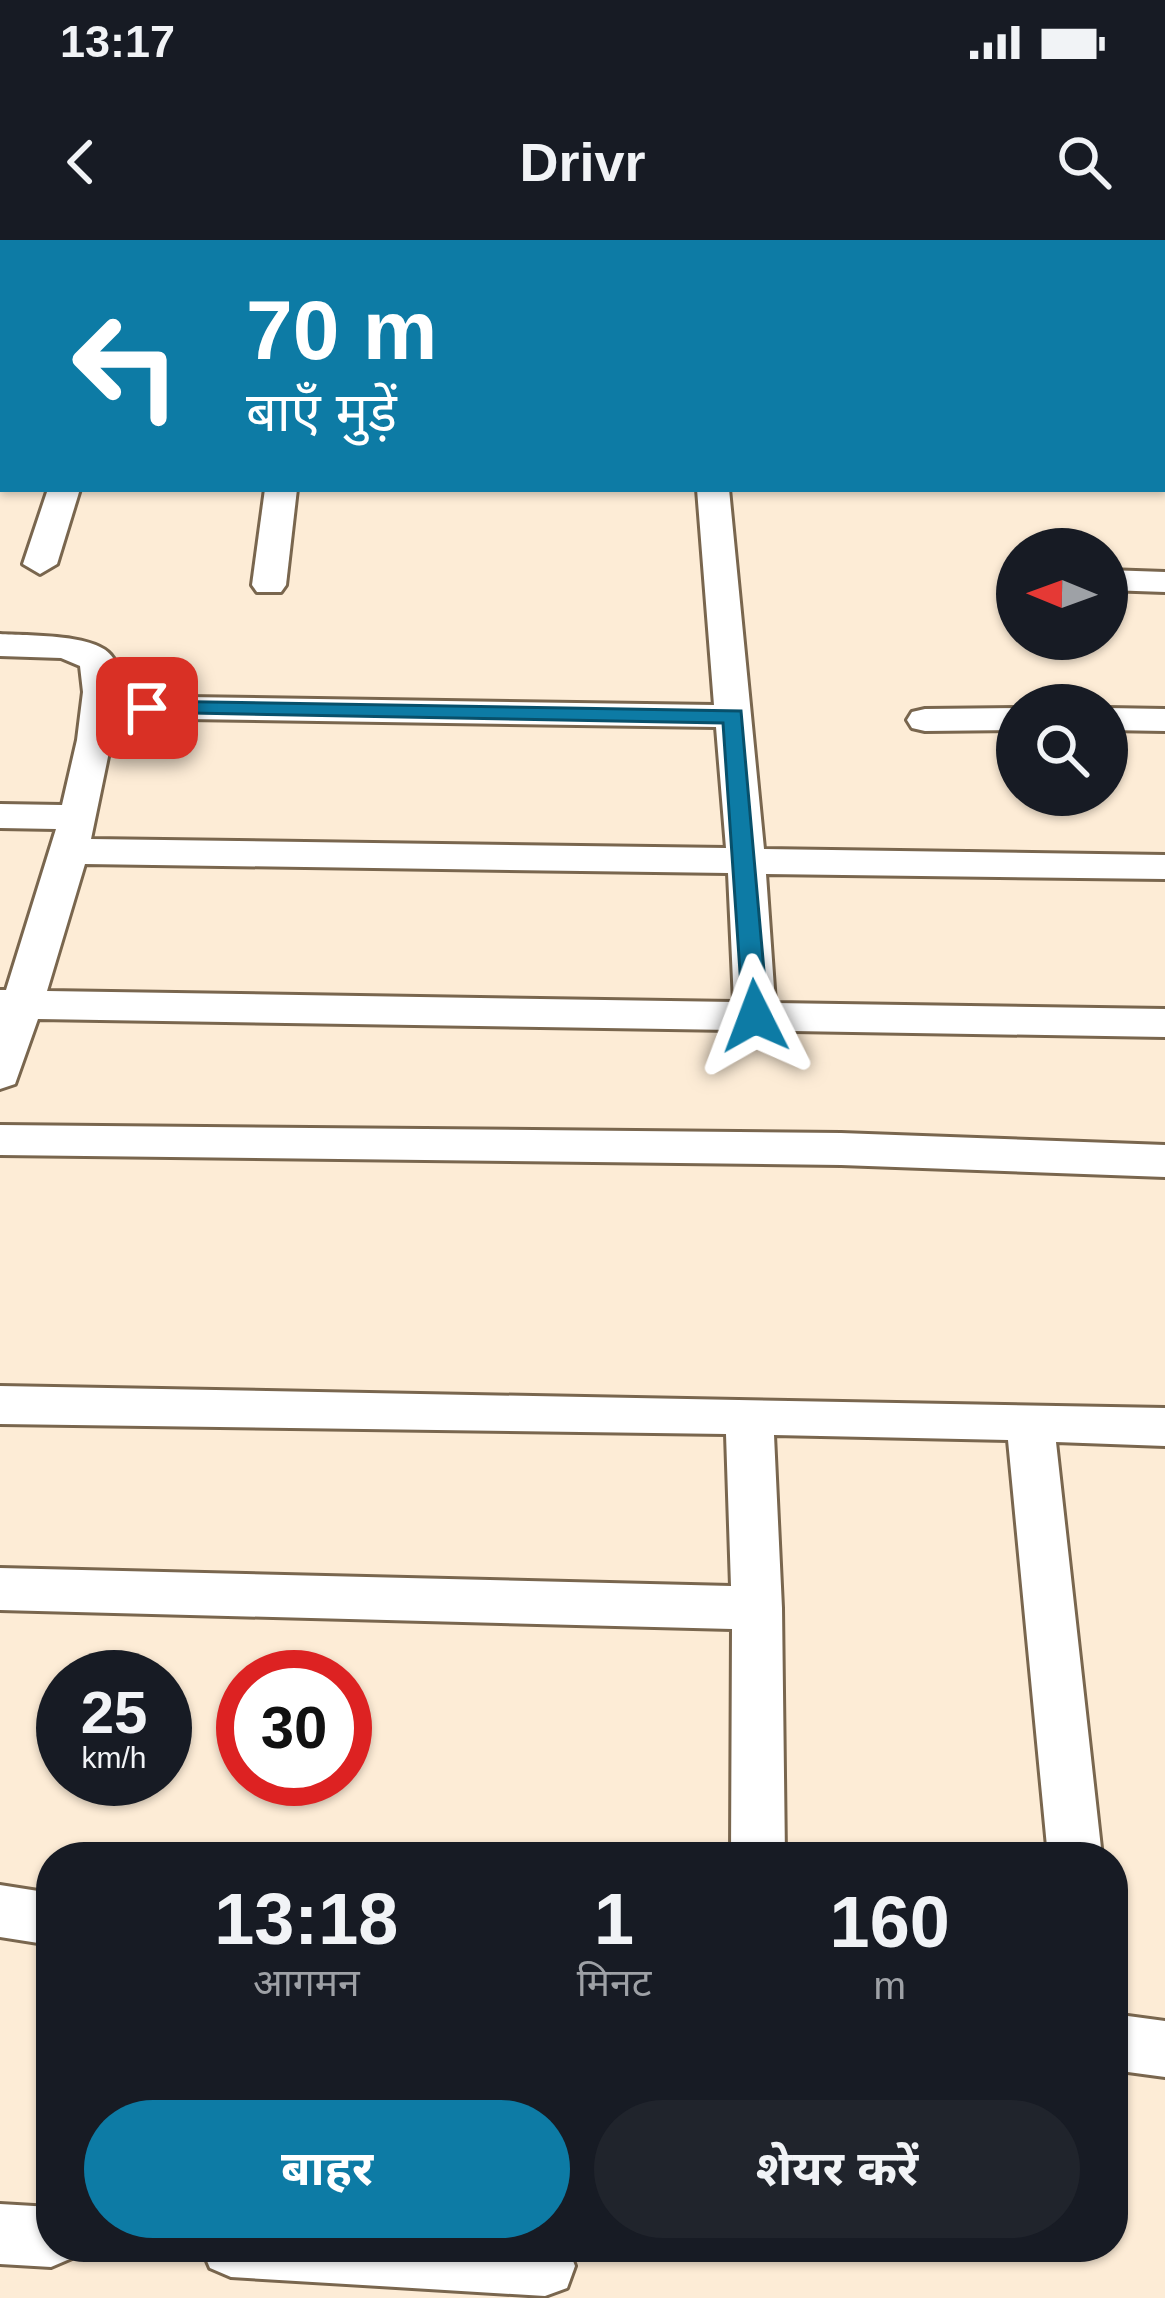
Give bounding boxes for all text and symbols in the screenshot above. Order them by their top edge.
text: 13:17 [60,16,175,67]
icon: back [48,129,114,195]
icon: search [1051,129,1117,195]
text: Drivr [519,132,646,192]
text: 70 m [246,283,437,377]
icon: left [48,288,204,444]
text: बाएँ मुड़ें [246,382,397,442]
north arrow [996,528,1128,660]
map controls [996,528,1128,816]
pin [96,657,198,759]
icon: arrive [114,675,180,741]
button: search [996,684,1128,816]
position arrow [692,953,818,1079]
speed limit sign: 30 [216,1650,372,1806]
text: 25 [81,1679,147,1746]
text: km/h [81,1741,147,1774]
text: 13:18 [214,1879,398,1959]
text: 1 [594,1879,634,1959]
text: 160 [830,1882,950,1962]
text: आगमन [253,1961,360,2004]
text: मिनट [577,1961,651,2004]
text: m [873,1964,906,2007]
button: बाहर [84,2100,570,2238]
button: शेयर करें [594,2100,1080,2238]

